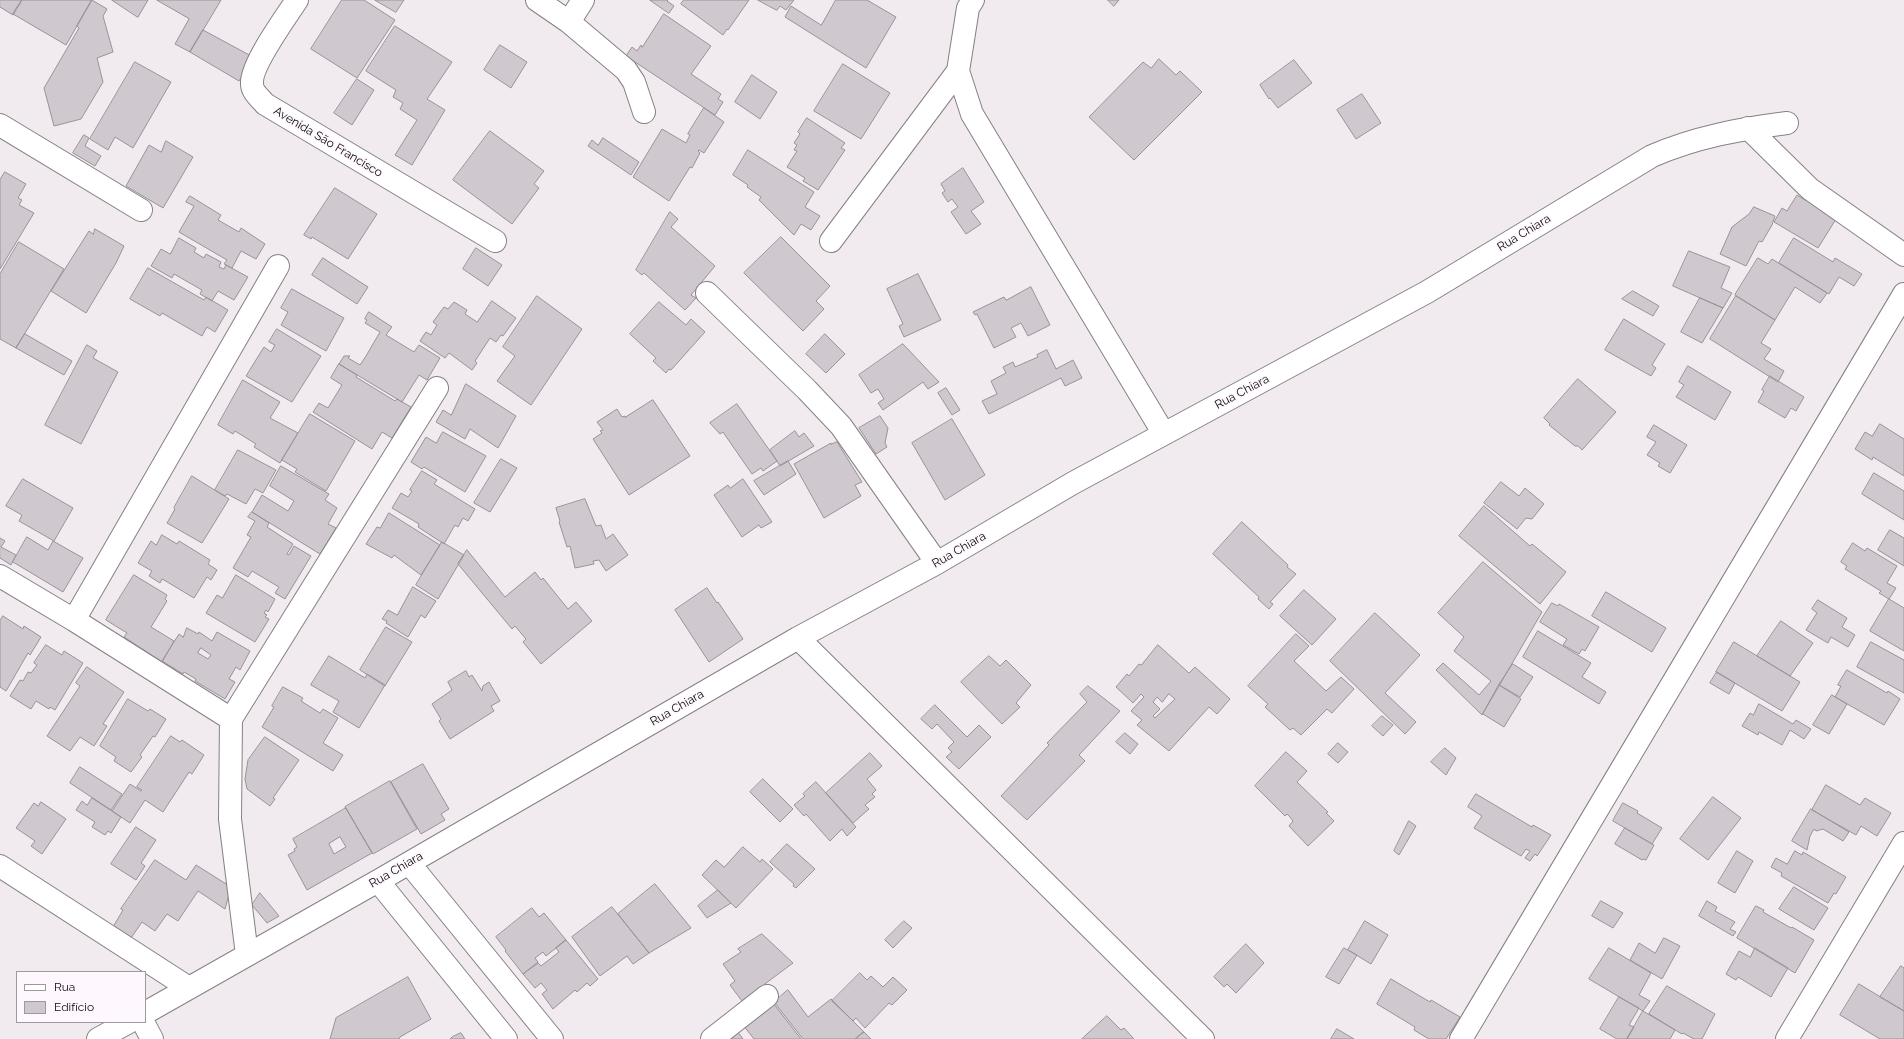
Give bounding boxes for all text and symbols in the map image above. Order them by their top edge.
street label: Avenida São Francisco [271,104,385,180]
street label: Rua Chiara [1495,211,1553,255]
street label: Rua Chiara [1212,372,1272,412]
street label: Rua Chiara [930,529,988,571]
street label: Rua Chiara [648,687,706,729]
street label: Rua Chiara [367,849,425,891]
legend [16,971,146,1023]
text: Rua [54,980,75,994]
text: Edifício [54,1000,94,1014]

